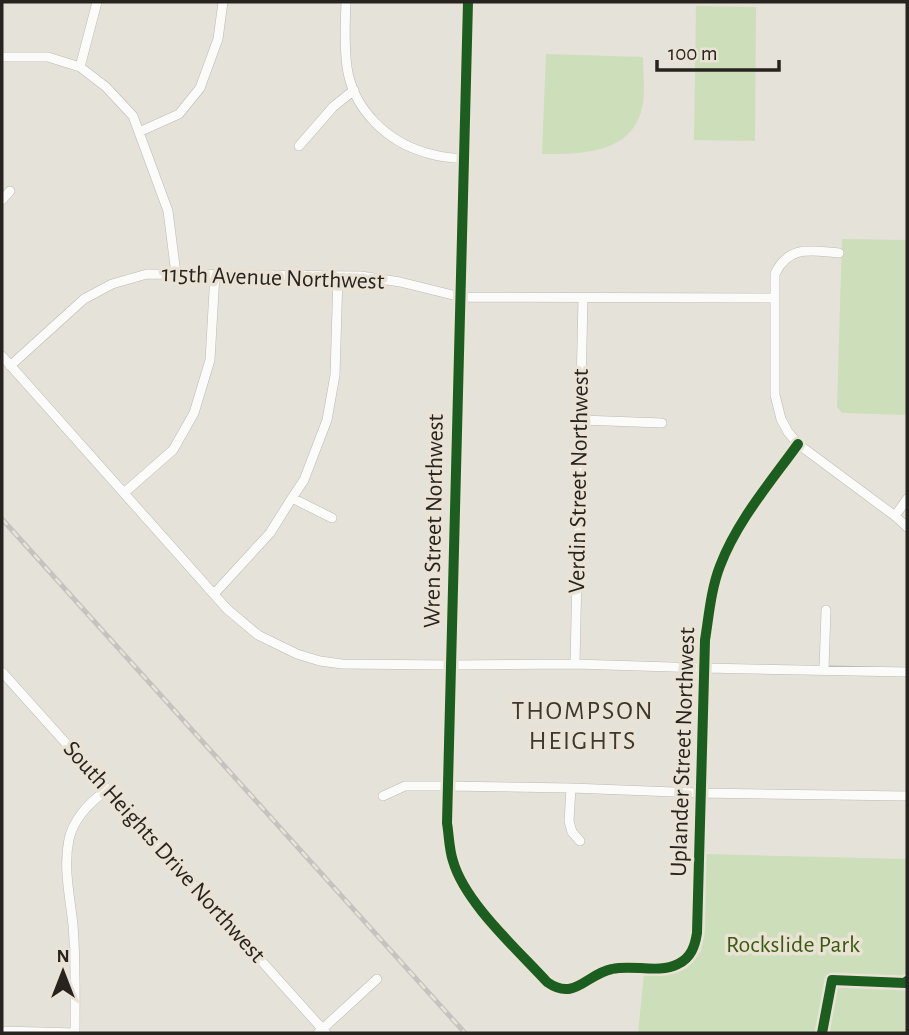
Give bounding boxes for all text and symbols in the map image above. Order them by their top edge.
scale bar [657,28,780,72]
text: 100 m [668,43,718,64]
street label: 115th Avenue Northwest [161,262,385,294]
street label: Verdin Street Northwest [565,368,593,594]
street label: Wren Street Northwest [420,413,448,628]
street label: Uplander Street Northwest [667,626,699,877]
district label: THOMPSON HEIGHTS [511,698,655,754]
street label: South Heights Drive Northwest [57,735,271,969]
park label: Rockslide Park [726,933,860,957]
north arrow [28,937,98,1007]

